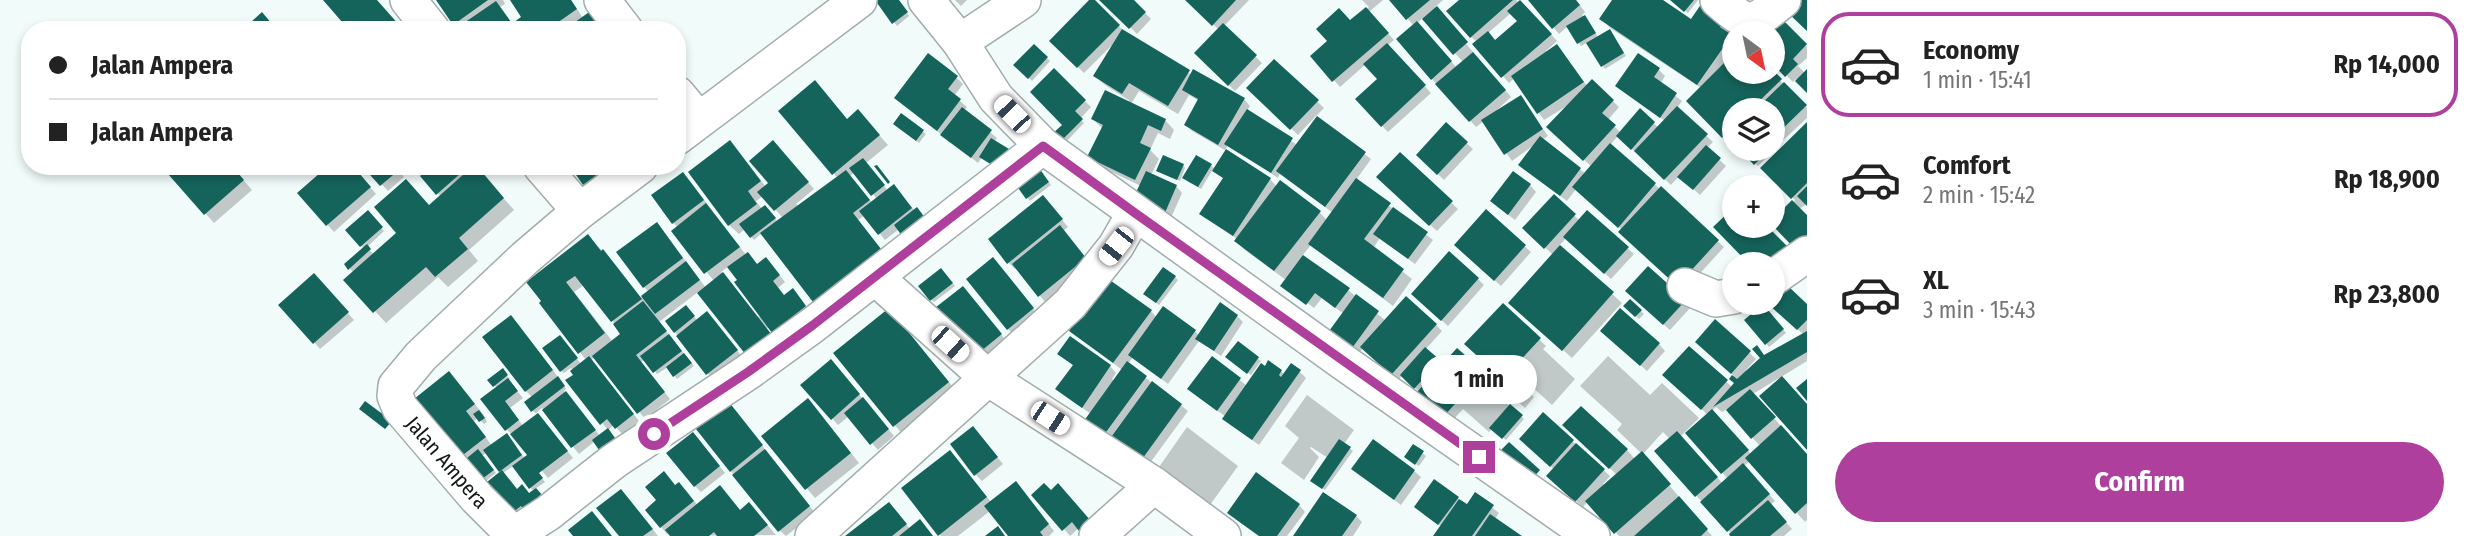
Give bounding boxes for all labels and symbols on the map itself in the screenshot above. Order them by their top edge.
north arrow [1722,21,1785,84]
car [990,92,1035,136]
car [1095,223,1138,269]
car [928,322,973,366]
callout: 1 min [1421,356,1537,405]
car [1027,398,1074,438]
street label: Jalan Ampera [400,411,493,514]
route start [638,418,670,450]
route end [1463,441,1495,473]

